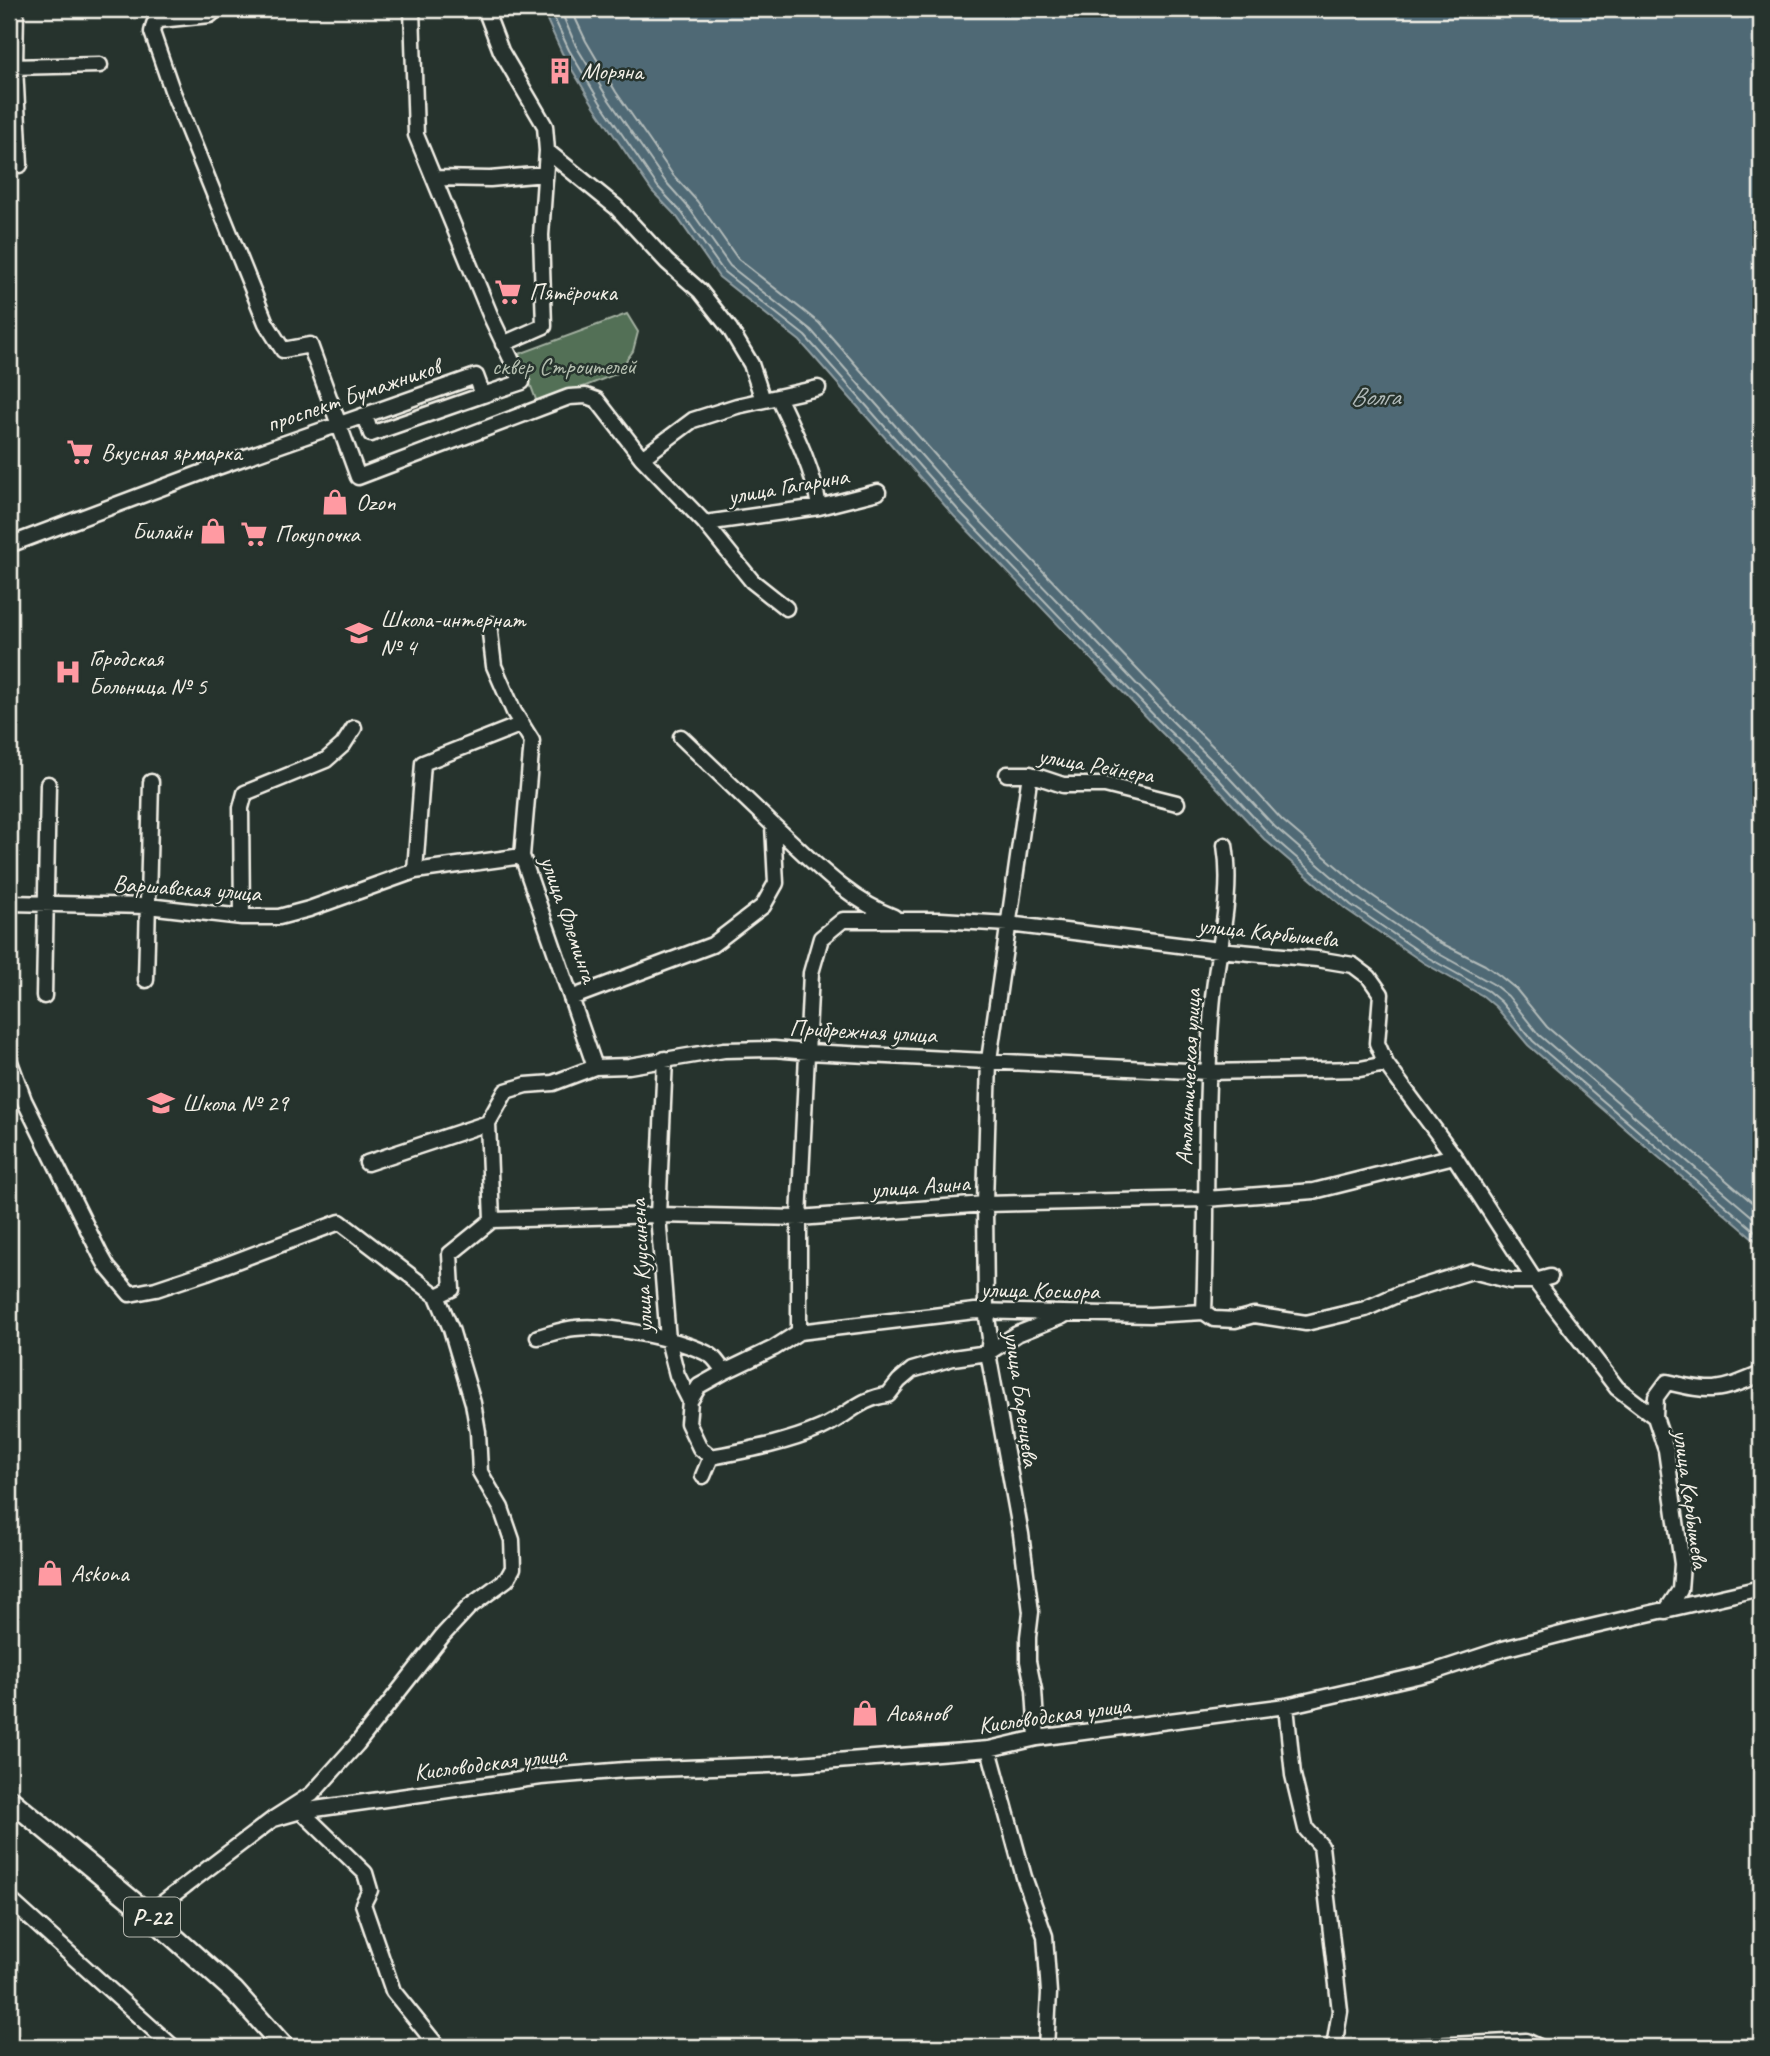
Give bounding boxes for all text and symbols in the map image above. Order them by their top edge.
building icon: Моряна [545,56,575,86]
place label: Моряна [581,56,645,86]
supermarket icon: Пятёрочка [493,277,523,307]
place label: Пятёрочка [529,277,618,307]
street label: проспект Бумажников [262,350,448,439]
park label: сквер Строителей [492,351,638,381]
water label: Волга [1350,380,1402,413]
supermarket icon: Вкусная ярмарка [65,437,95,467]
place label: Вкусная ярмарка [101,437,244,467]
street label: улица Гагарина [724,460,852,512]
shop icon: Ozon [320,487,350,517]
place label: Ozon [356,487,396,517]
place label: Билайн [132,516,194,546]
shop icon: Билайн [198,516,228,546]
supermarket icon: Покупочка [239,519,269,549]
place label: Покупочка [275,519,361,549]
place label: Школа-интернат № 4 [380,604,527,662]
school or university icon: Школа-интернат № 4 [344,618,374,648]
place label: Городская Больница № 5 [89,643,208,701]
hospital icon: Городская Больница № 5 [53,657,83,687]
street label: улица Рейнера [1034,740,1157,790]
street label: улица Флеминга [533,850,605,988]
street label: Варшавская улица [112,868,263,908]
street label: улица Карбышева [1195,910,1341,954]
street label: Атлантическая улица [1168,987,1208,1166]
street label: Прибрежная улица [789,1012,939,1050]
school or university icon: Школа № 29 [146,1088,176,1118]
place label: Школа № 29 [182,1088,290,1118]
street label: улица Азина [868,1167,972,1205]
street label: улица Куусинена [622,1197,660,1336]
street label: улица Косиора [978,1274,1101,1306]
street label: улица Баренцева [997,1328,1047,1470]
street label: улица Карбышева [1666,1425,1716,1572]
shop icon: Askona [35,1558,65,1588]
place label: Askona [71,1558,130,1588]
street label: Кисловодская улица [976,1689,1133,1740]
shop icon: Асьянов [850,1698,880,1728]
place label: Асьянов [886,1698,953,1728]
street label: Кисловодская улица [412,1739,569,1787]
road number: Р-22 [124,1898,180,1936]

